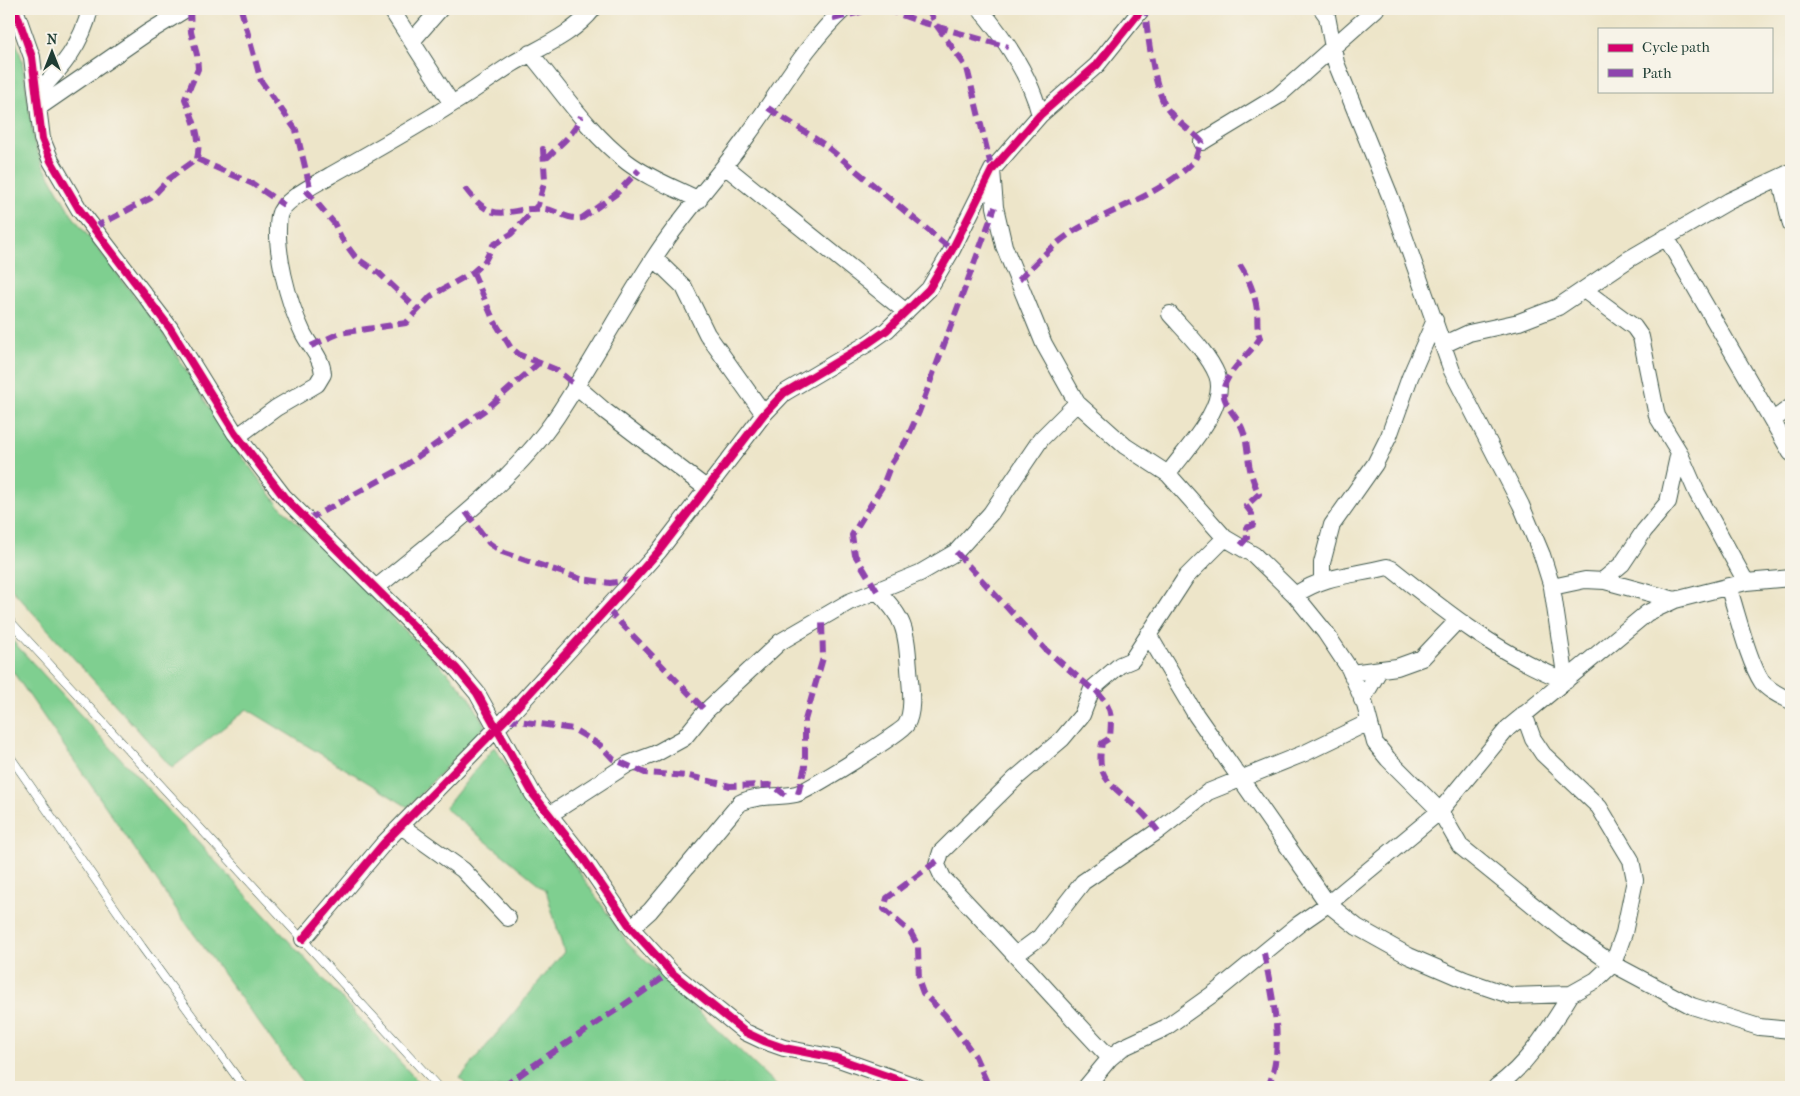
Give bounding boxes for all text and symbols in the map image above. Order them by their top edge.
north arrow [28,28,78,78]
legend [1598,28,1772,92]
text: N [47,31,58,48]
text: Cycle path [1642,38,1710,56]
text: Path [1642,64,1672,82]

